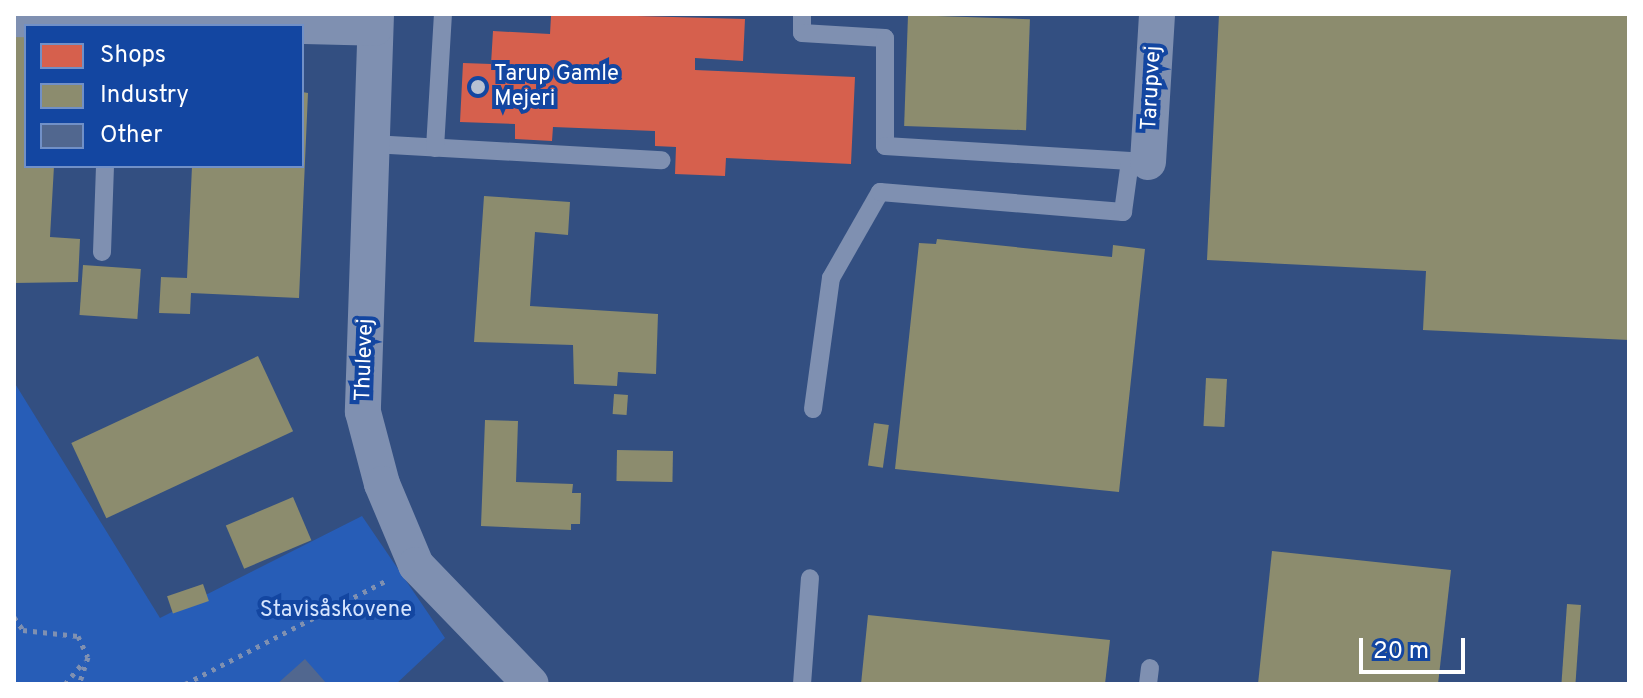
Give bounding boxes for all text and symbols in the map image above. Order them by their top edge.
legend [24,24,304,168]
text: Shops [100,41,166,71]
street label: Tarupvej [1137,45,1167,131]
place label: Tarup Gamle Mejeri [494,61,619,112]
marker: Tarup Gamle Mejeri [469,78,487,96]
text: Industry [100,81,189,111]
text: Other [100,121,162,151]
street label: Thulevej [350,318,380,402]
park label: Stavisåskovene [260,598,412,624]
scale bar [1363,622,1469,672]
text: 20 m [1373,637,1429,667]

